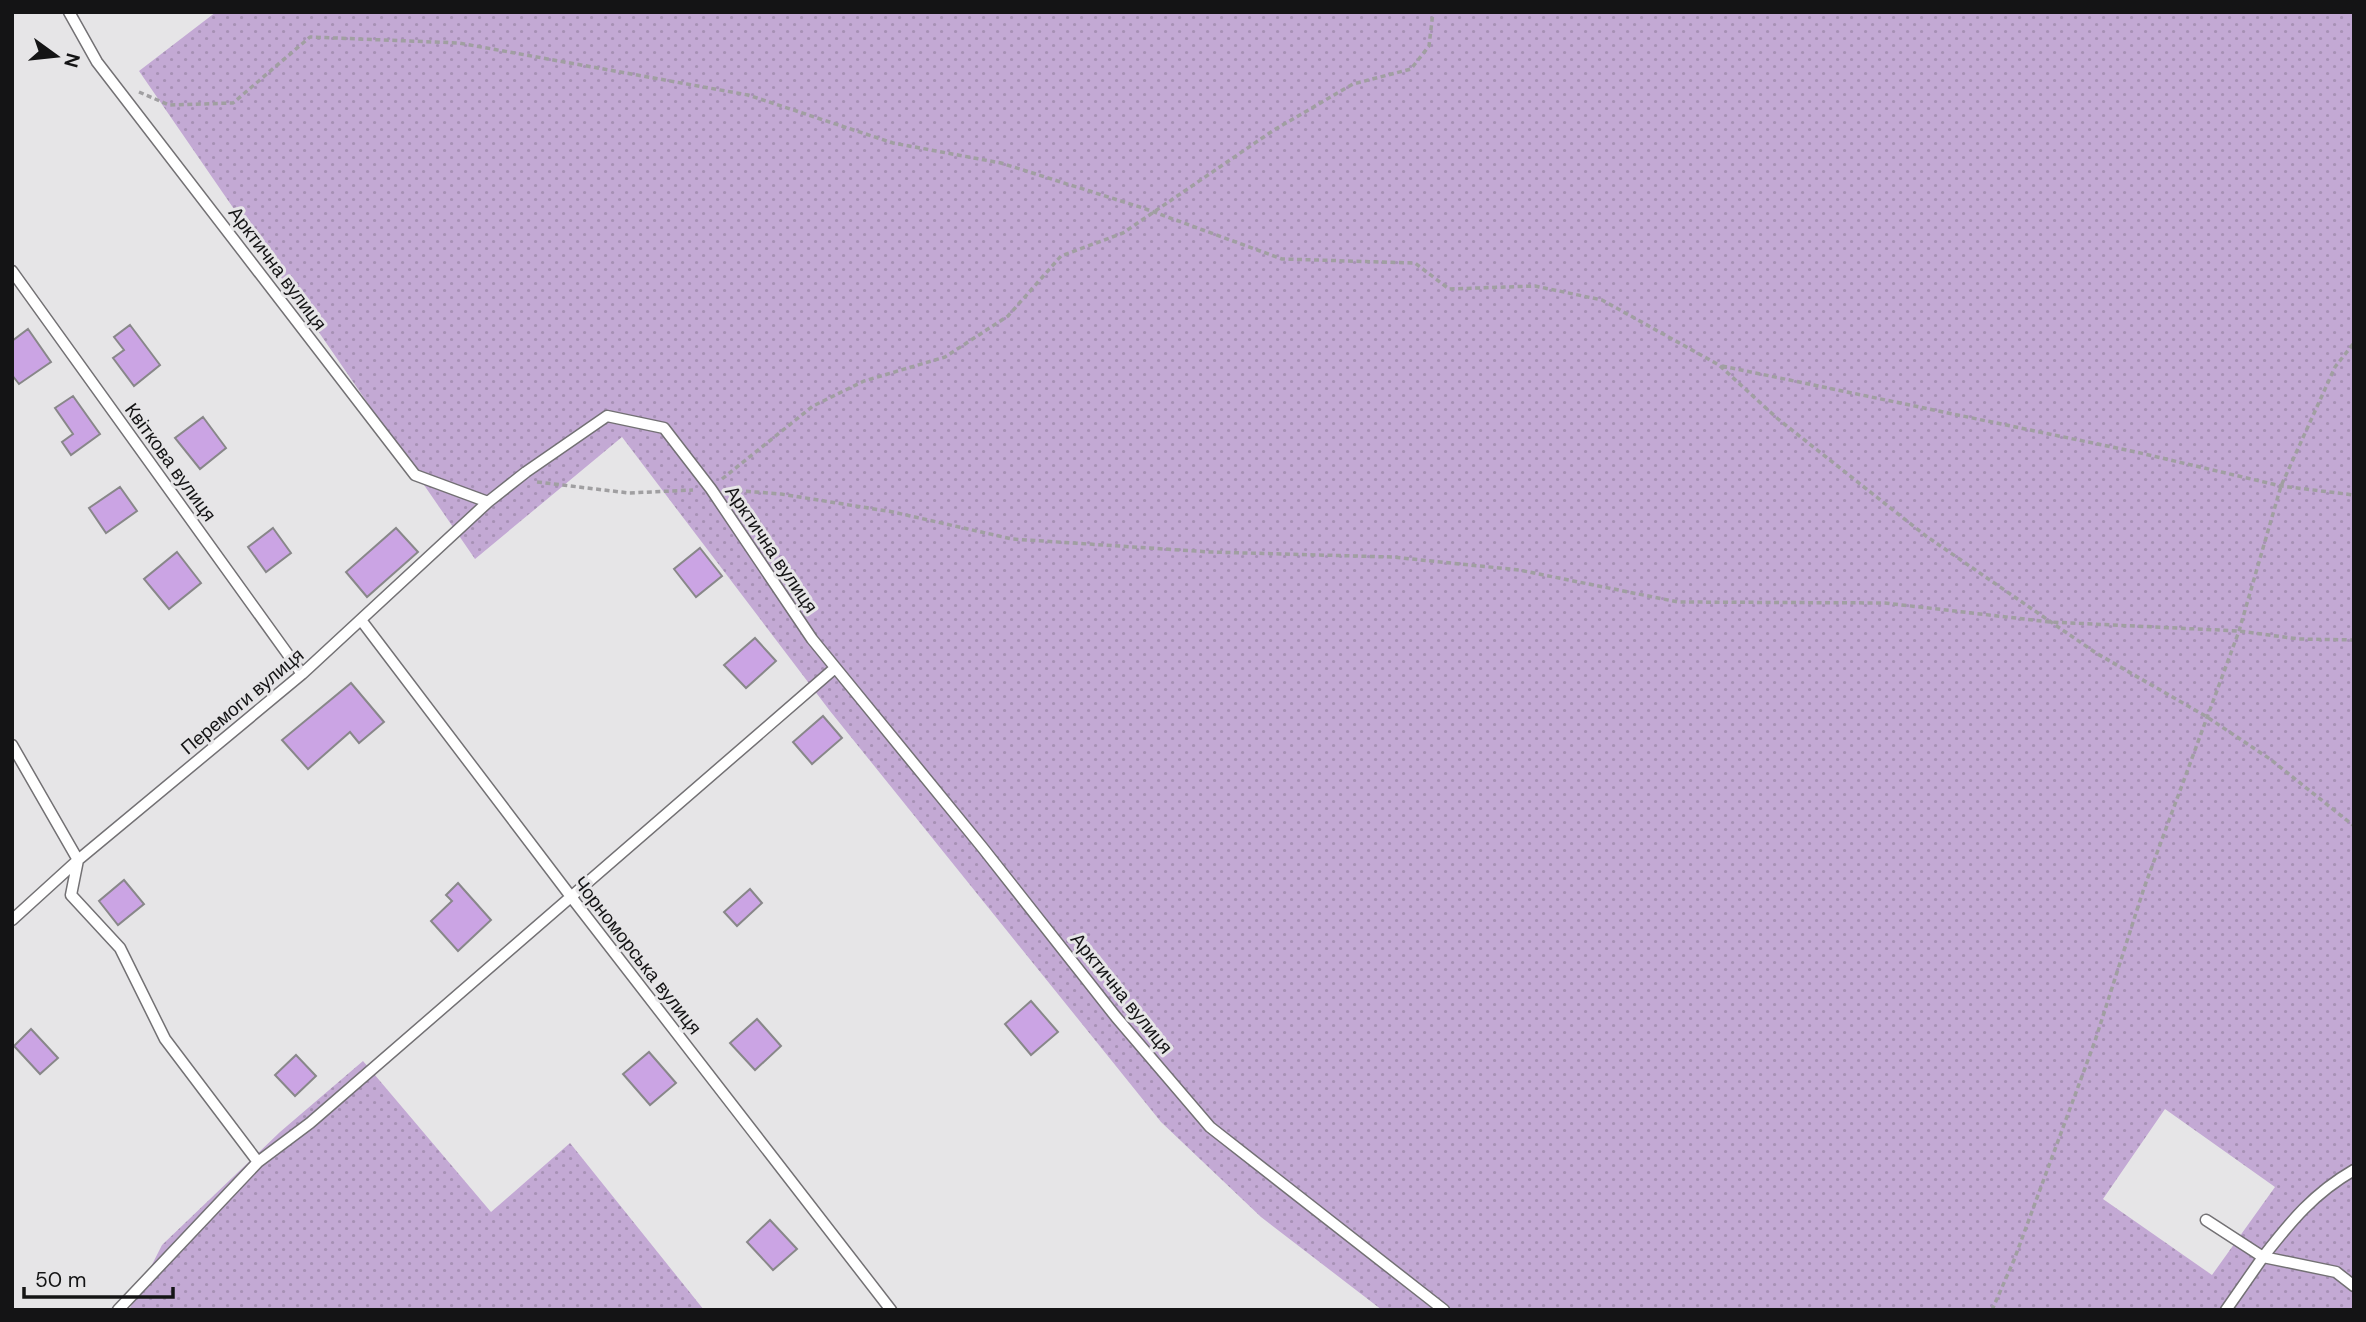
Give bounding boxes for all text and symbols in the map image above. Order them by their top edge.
north arrow [21,21,91,91]
text: N [58,50,86,70]
street label: Арктична вулиця [223,201,332,335]
street label: Квіткова вулиця [119,398,222,526]
street label: Арктична вулиця [720,481,824,618]
street label: Перемоги вулиця [176,643,309,760]
street label: Чорноморська вулиця [568,871,707,1040]
street label: Арктична вулиця [1065,928,1178,1059]
scale bar [24,1256,173,1300]
text: 50 m [35,1266,86,1294]

